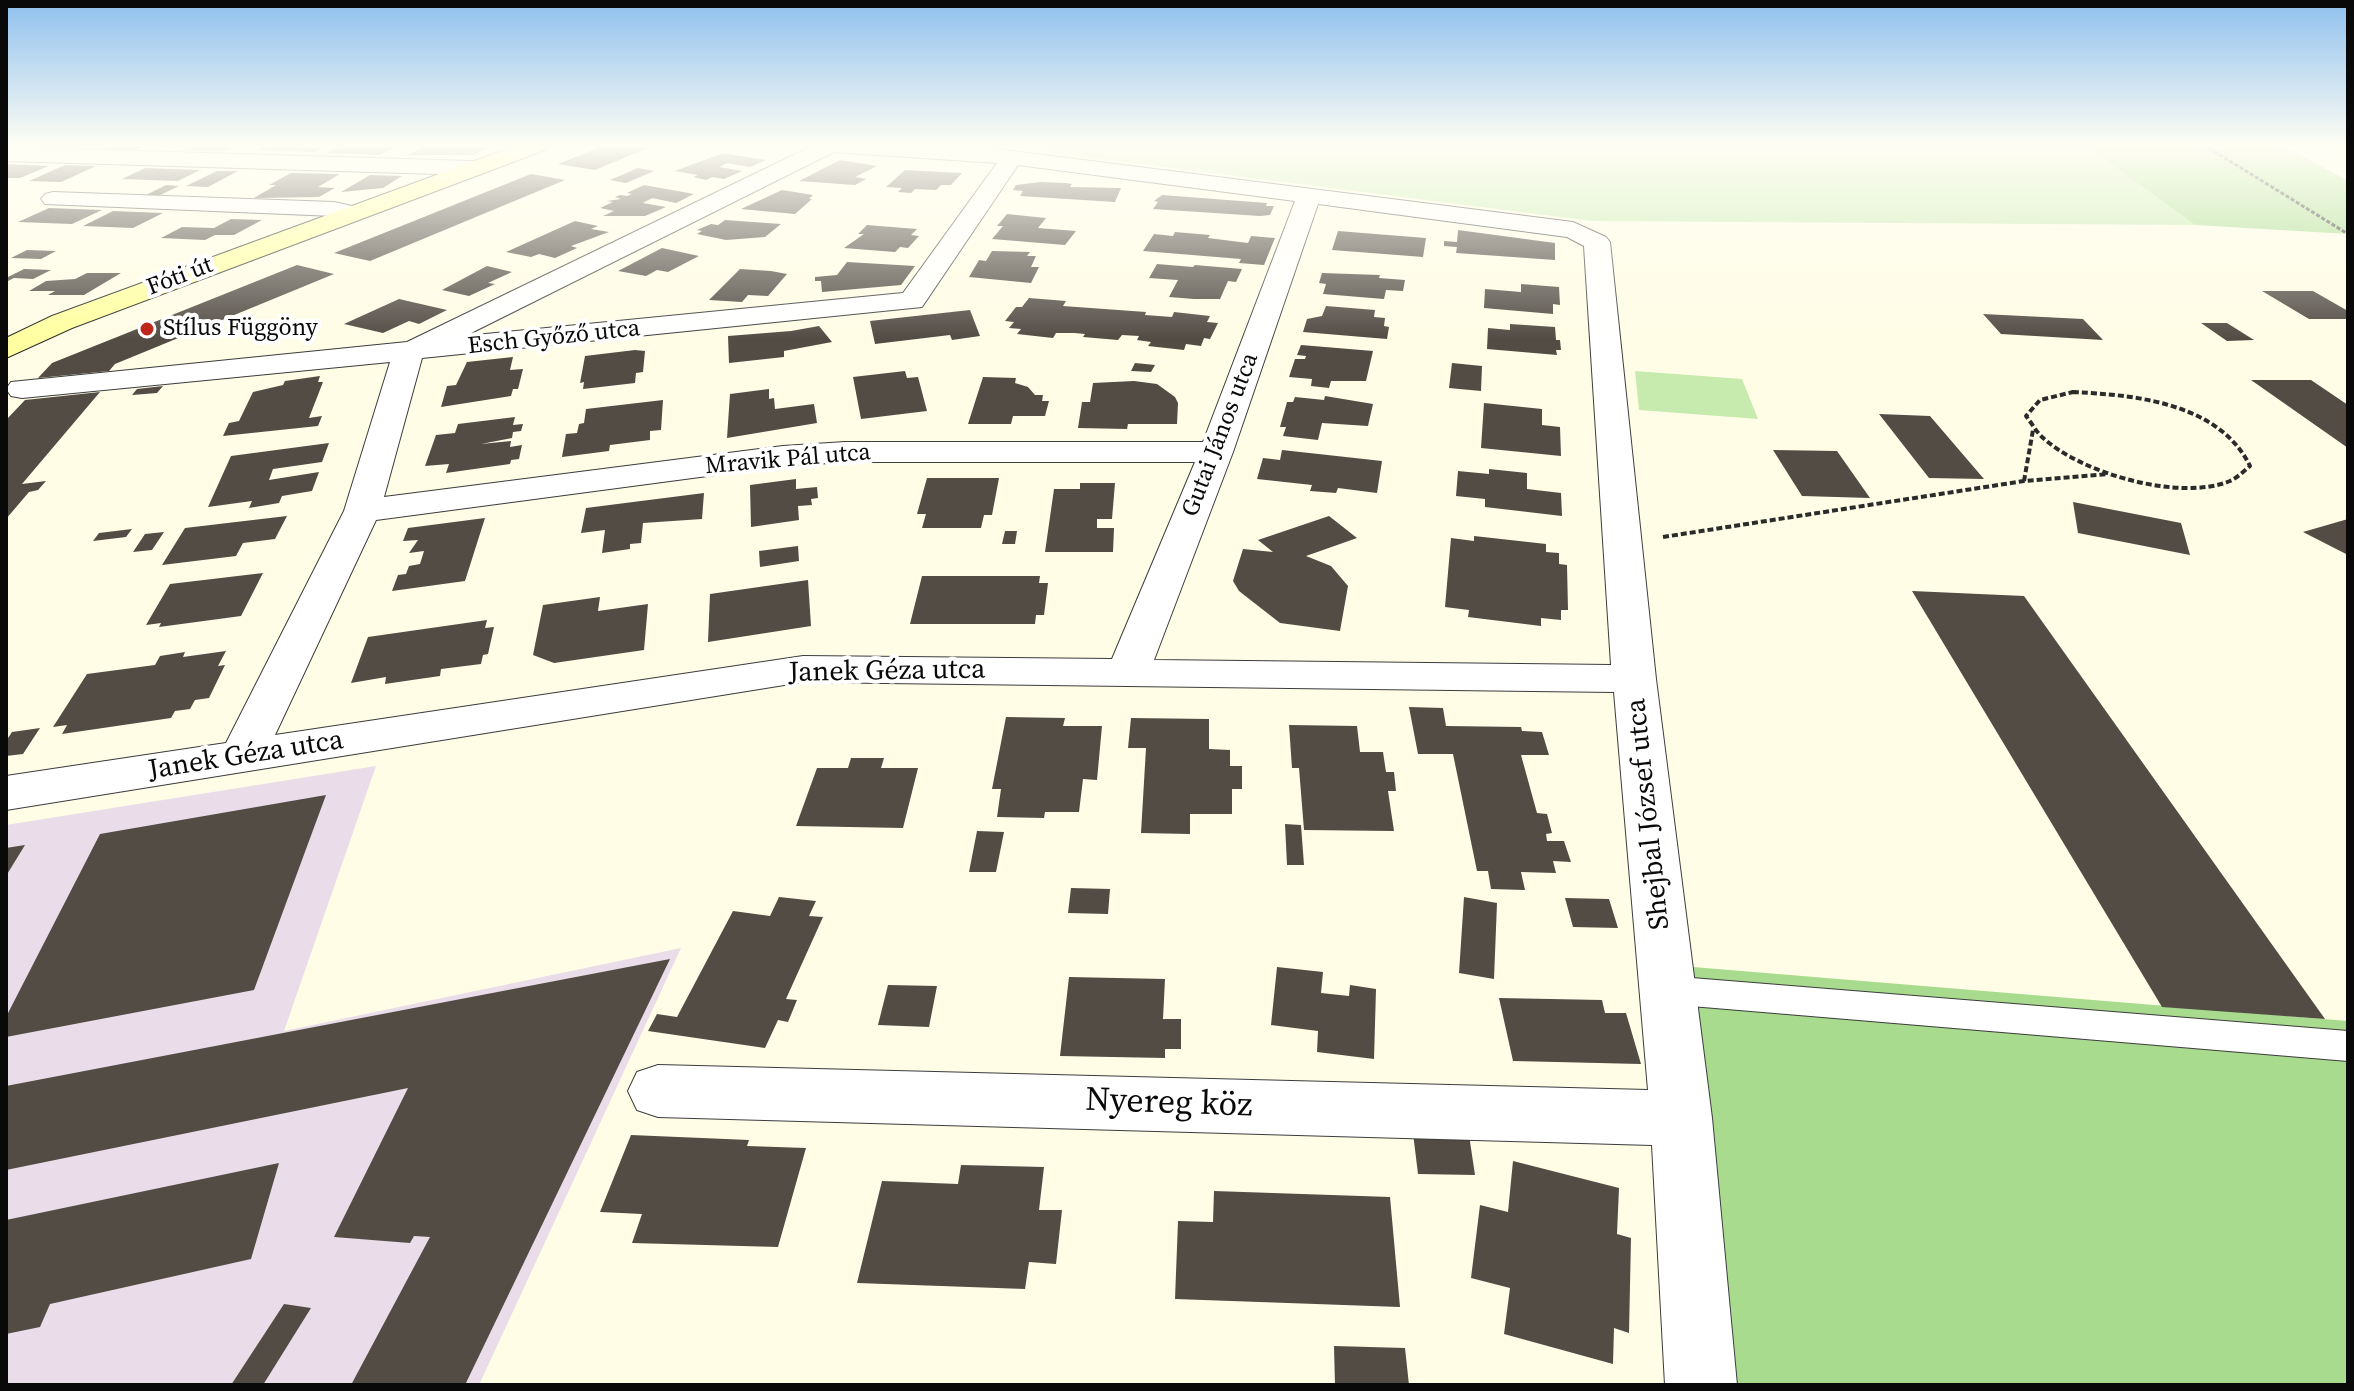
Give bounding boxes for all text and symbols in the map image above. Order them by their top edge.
street label: Fóti út [143,251,217,303]
place label: Stílus Függöny [163,315,318,343]
street label: Esch Győző utca [466,315,642,361]
marker: Stílus Függöny [138,320,156,338]
street label: Gutai János utca [1177,349,1265,521]
street label: Mravik Pál utca [704,438,872,482]
street label: Janek Géza utca [788,653,986,691]
street label: Shejbal József utca [1620,697,1678,931]
street label: Janek Géza utca [146,724,346,788]
street label: Nyereg köz [1085,1081,1253,1127]

